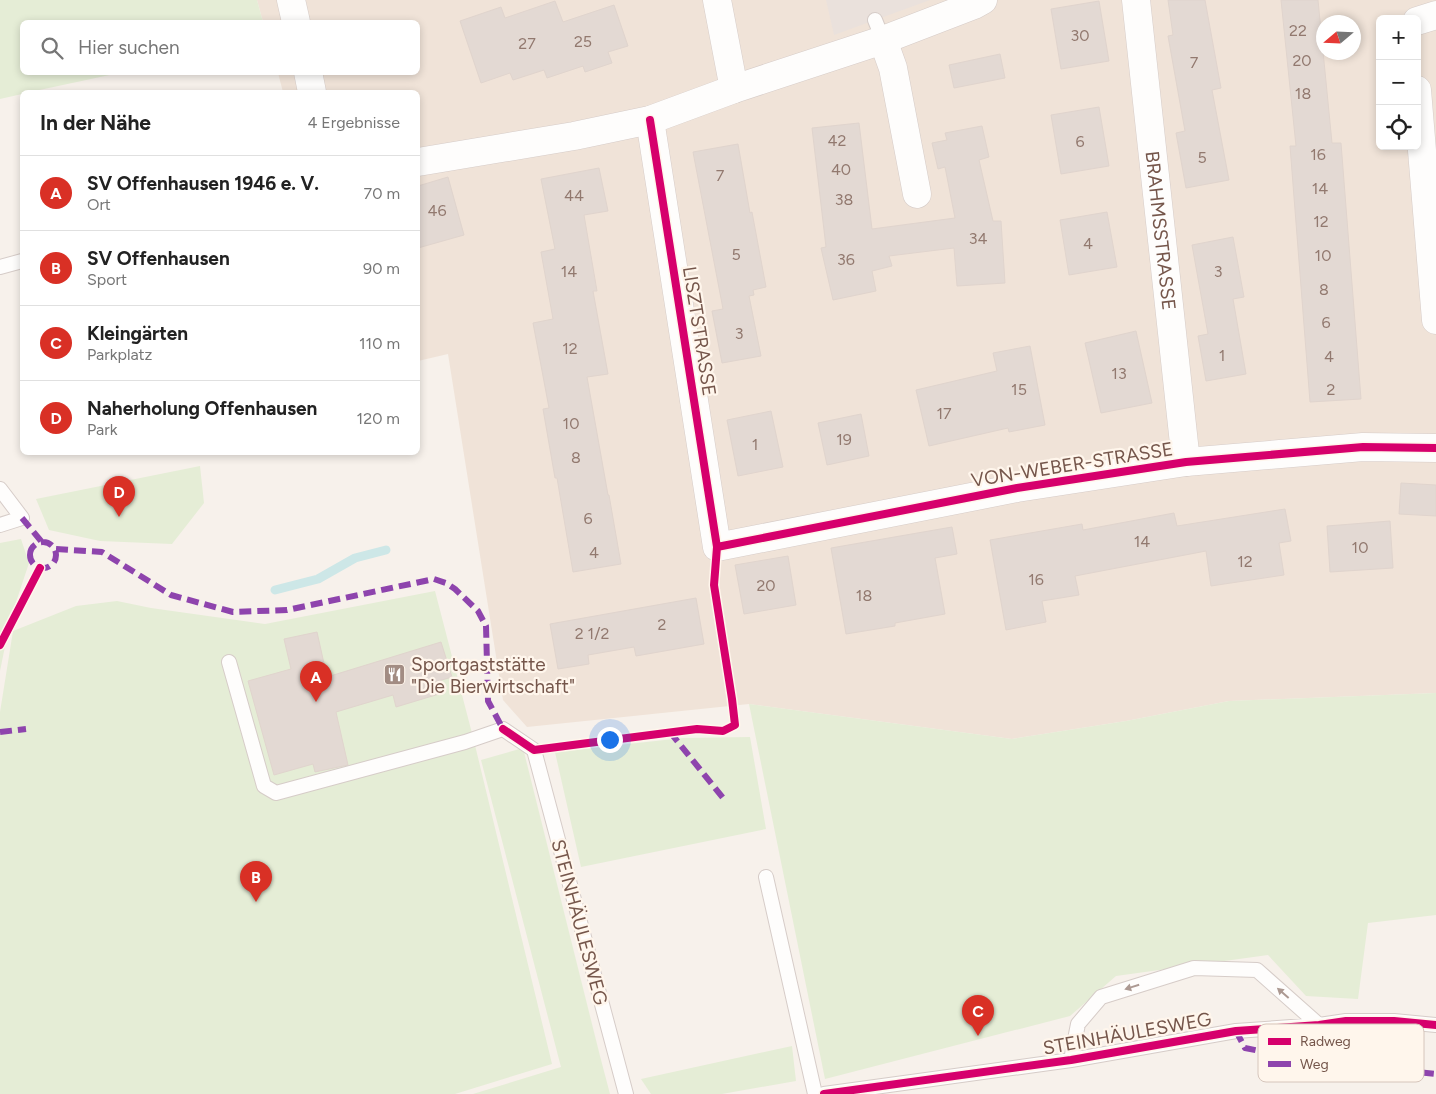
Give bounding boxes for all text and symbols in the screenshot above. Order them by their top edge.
north arrow [1316,15,1361,60]
map controls [1376,15,1421,150]
button: + [1376,15,1421,60]
search box [20,20,420,75]
house number: 22 [1289,21,1307,40]
house number: 30 [1071,26,1089,45]
house number: 25 [574,32,592,51]
icon: search [38,34,66,62]
house number: 27 [518,34,536,53]
text: Hier suchen [78,36,179,59]
house number: 20 [1292,51,1312,70]
house number: 7 [1190,53,1199,72]
button: − [1376,60,1421,105]
house number: 18 [1295,84,1311,103]
button: locate [1376,105,1421,150]
text: In der Nähe [40,110,151,135]
text: 4 Ergebnisse [307,113,400,132]
house number: 42 [828,131,846,150]
house number: 6 [1075,132,1085,151]
house number: 16 [1310,145,1326,164]
house number: 5 [1197,148,1207,167]
street label: BRAHMSSTRASSE [1140,150,1181,311]
house number: 40 [831,160,851,179]
house number: 7 [716,166,725,185]
text: SV Offenhausen 1946 e. V. [87,172,319,195]
house number: 14 [1312,179,1328,198]
text: A [50,184,62,203]
text: 70 m [364,184,400,203]
house number: 44 [564,186,584,205]
house number: 38 [835,190,853,209]
text: Ort [87,195,111,214]
house number: 46 [428,201,447,220]
house number: 12 [1313,212,1329,231]
house number: 34 [969,229,987,248]
house number: 4 [1083,234,1093,253]
house number: 5 [731,245,741,264]
house number: 10 [1315,246,1331,265]
text: SV Offenhausen [87,247,230,270]
house number: 36 [837,250,855,269]
text: B [51,259,61,278]
text: 90 m [363,259,400,278]
house number: 14 [561,262,577,281]
house number: 3 [1214,262,1222,281]
street label: LISZTSTRASSE [678,265,721,398]
text: Sport [87,270,127,289]
house number: 8 [1319,280,1329,299]
house number: 6 [1321,313,1331,332]
text: Kleingärten [87,322,188,345]
house number: 3 [735,324,743,343]
text: C [50,334,62,353]
text: 110 m [359,334,400,353]
house number: 12 [562,339,578,358]
text: Parkplatz [87,345,152,364]
house number: 1 [1219,346,1225,365]
house number: 4 [1324,347,1334,366]
house number: 13 [1111,364,1127,383]
house number: 15 [1011,380,1027,399]
house number: 2 [1327,380,1335,399]
text: Naherholung Offenhausen [87,397,317,420]
house number: 17 [936,404,952,423]
text: D [50,409,62,428]
text: 120 m [357,409,400,428]
house number: 10 [563,414,579,433]
text: Park [87,420,117,439]
house number: 19 [836,430,852,449]
house number: 1 [752,435,758,454]
street label: VON-WEBER-STRASSE [969,437,1175,492]
house number: 8 [571,448,581,467]
pin: D [103,476,135,517]
house number: 6 [583,509,593,528]
house number: 14 [1134,532,1150,551]
house number: 10 [1352,538,1368,557]
house number: 4 [589,543,599,562]
house number: 12 [1237,552,1253,571]
house number: 16 [1028,570,1044,589]
house number: 20 [756,576,776,595]
house number: 18 [856,586,872,605]
house number: 2 [658,615,666,634]
house number: 2 1/2 [575,624,609,643]
place label: Sportgaststätte "Die Bierwirtschaft" [411,653,575,698]
pin: A [300,661,332,702]
restaurant icon: Sportgaststätte "Die Bierwirtschaft" [383,663,407,687]
your location [597,727,623,753]
street label: STEINHÄULESWEG [546,837,613,1007]
pin: B [240,861,272,902]
one-way arrow [1124,984,1139,992]
one-way arrow [1277,987,1289,999]
pin: C [962,995,994,1036]
street label: STEINHÄULESWEG [1041,1007,1213,1060]
legend [1258,1024,1424,1082]
text: Radweg [1300,1033,1351,1050]
text: Weg [1300,1056,1329,1073]

